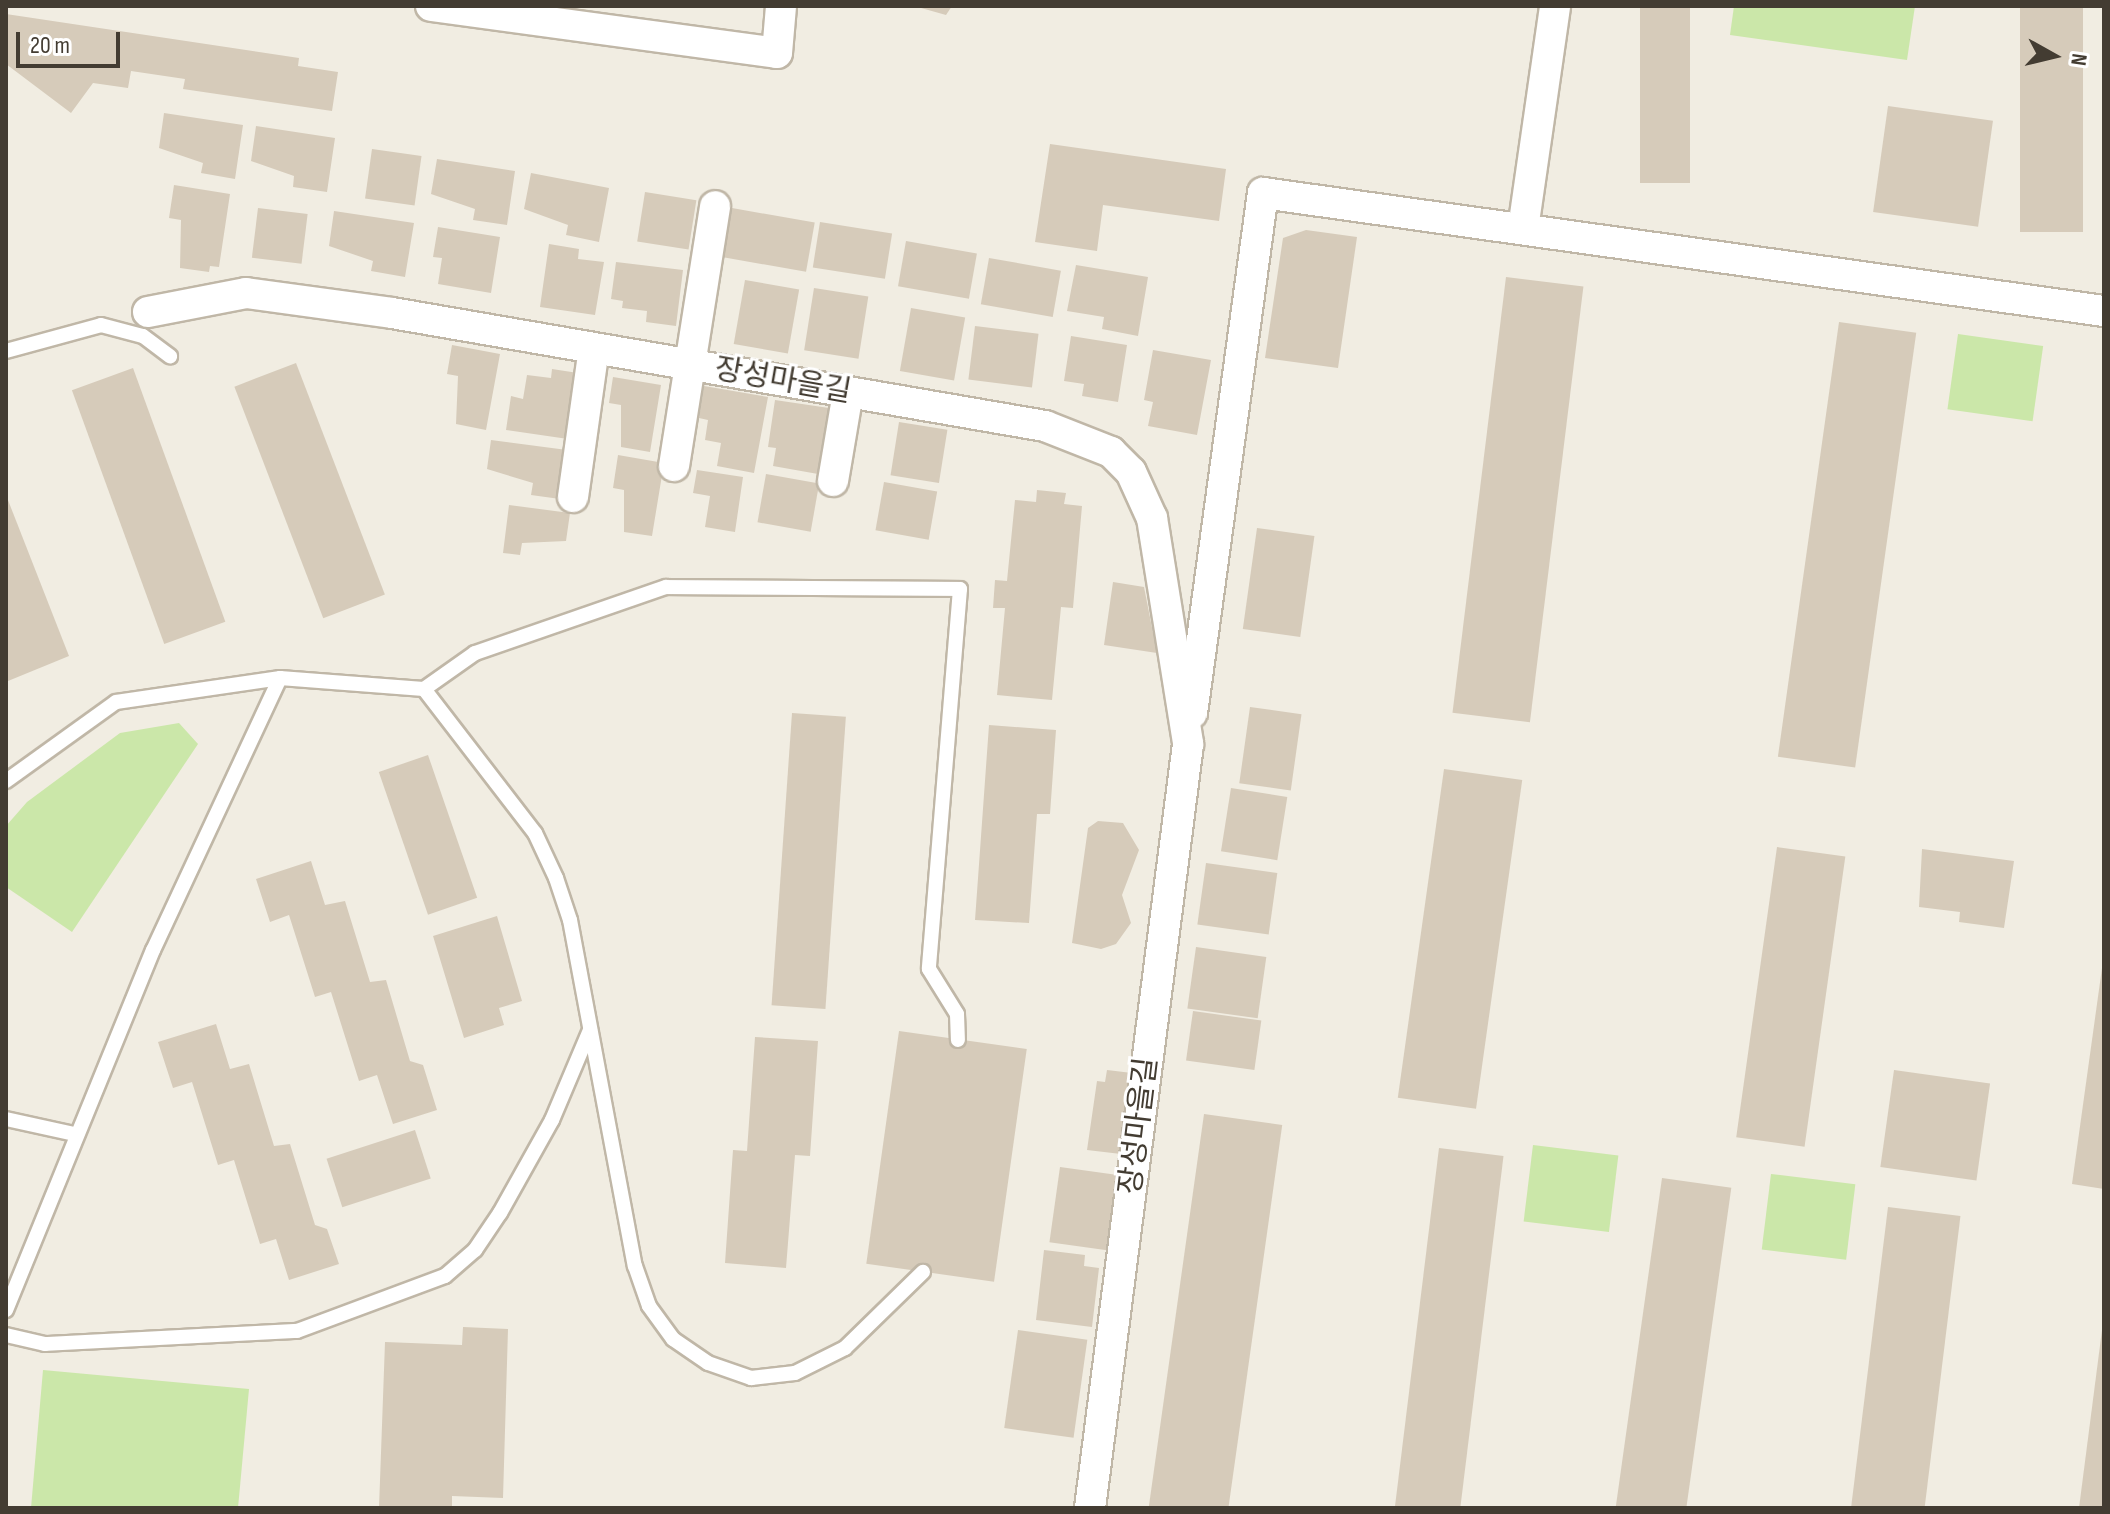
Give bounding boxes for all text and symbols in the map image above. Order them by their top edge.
scale bar [20,16,124,66]
north arrow [2014,16,2094,96]
text: 20 m [30,31,70,60]
text: N [2064,52,2092,67]
street label: 장성마을길 [712,351,854,411]
street label: 장성마을길 [1113,1055,1165,1197]

